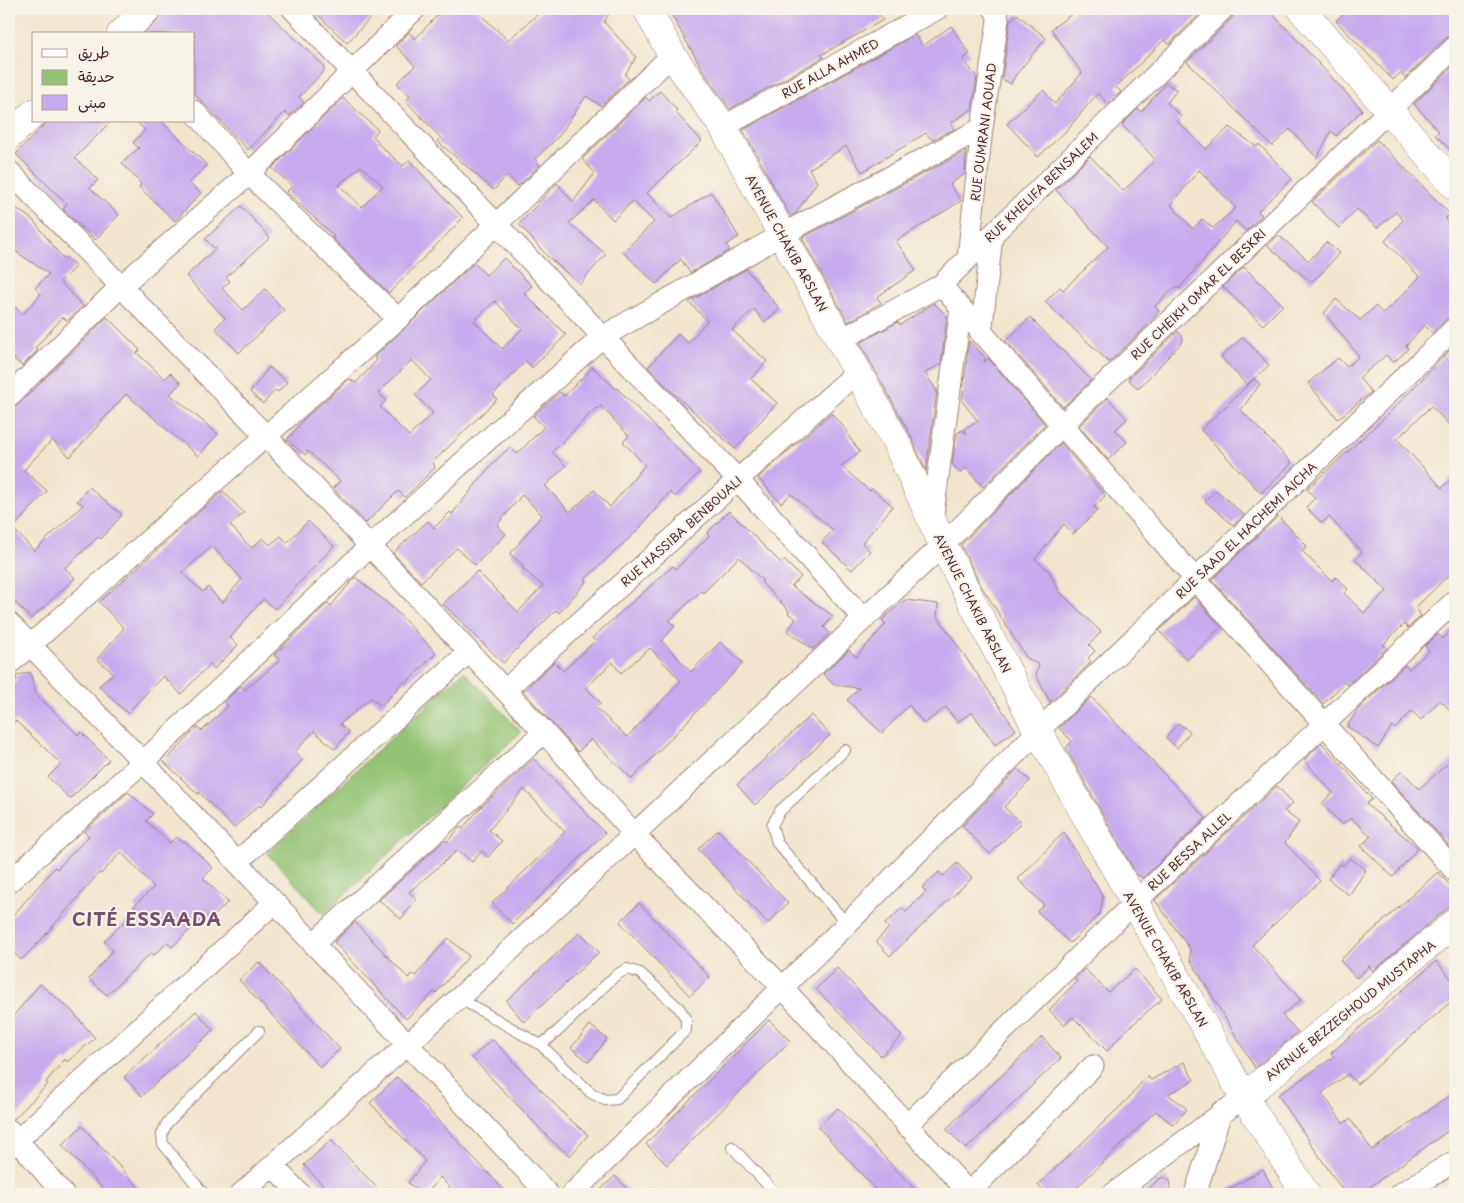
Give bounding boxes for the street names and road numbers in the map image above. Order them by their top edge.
street label: RUE ALLA AHMED [778,34,882,102]
street label: RUE OUMRANI AOUAD [966,62,1000,202]
street label: RUE KHELIFA BENSALEM [980,128,1102,246]
street label: AVENUE CHAKIB ARSLAN [742,171,832,315]
street label: RUE CHEIKH OMAR EL BESKRI [1126,224,1270,364]
street label: RUE SAAD EL HACHEMI AICHA [1171,457,1321,603]
street label: RUE HASSIBA BENBOUALI [616,471,746,591]
street label: AVENUE CHAKIB ARSLAN [930,530,1016,676]
street label: RUE BESSA ALLEL [1143,807,1235,895]
street label: AVENUE CHAKIB ARSLAN [1120,888,1212,1030]
street label: AVENUE BEZZEGHOUD MUSTAPHA [1261,936,1439,1084]

